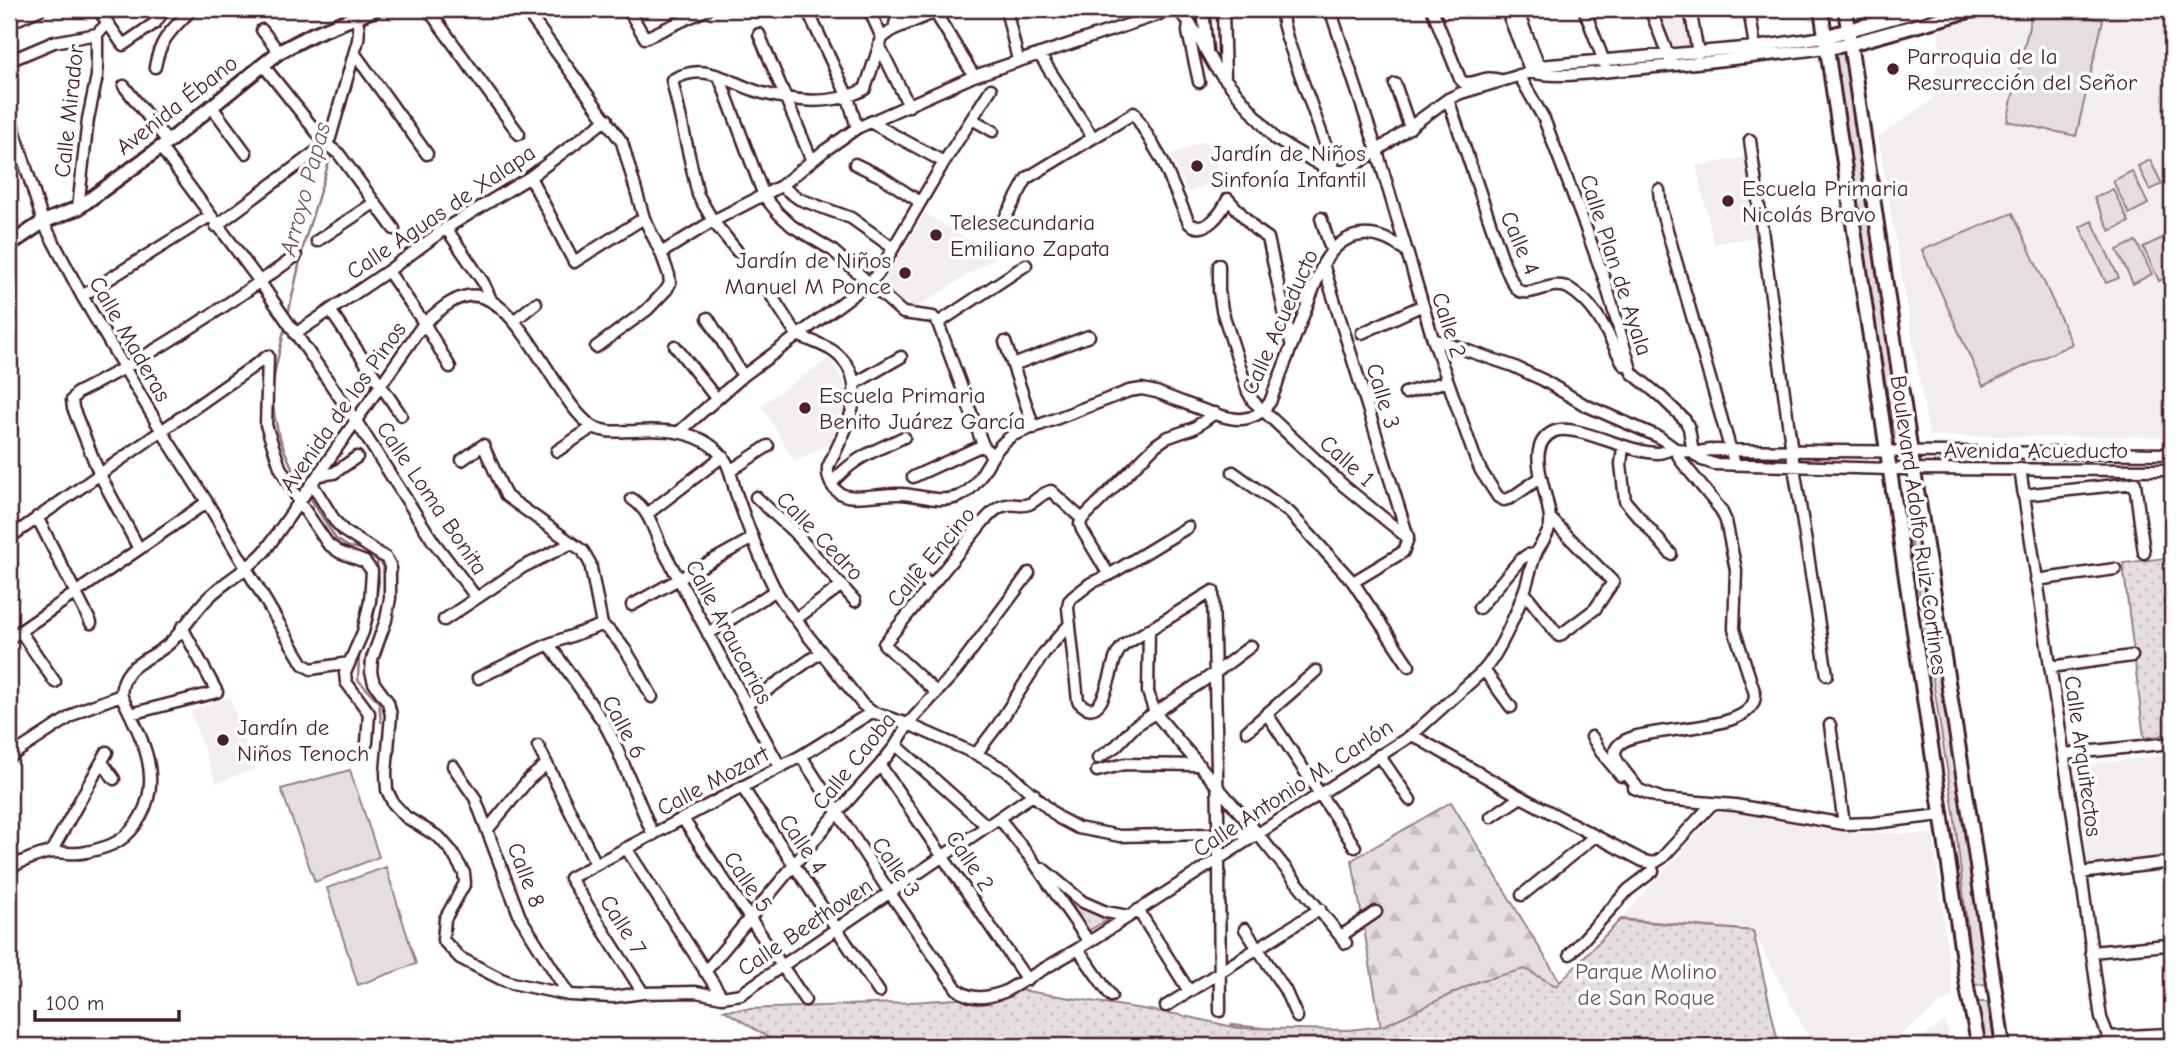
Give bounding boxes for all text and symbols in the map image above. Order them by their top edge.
street label: Calle Mirador [49,42,90,179]
place label: Parroquia de la Resurrección del Señor [1907,43,2138,96]
street label: Avenida Ébano [111,49,243,161]
marker: Parroquia de la Resurrección del Señor [1885,61,1901,77]
water label: Arroyo Papas [273,119,336,260]
street label: Calle Aguas de Xalapa [342,139,540,285]
place label: Jardín de Niños Sinfonía Infantil [1211,140,1366,193]
marker: Jardín de Niños Sinfonía Infantil [1189,158,1205,174]
street label: Calle Plan de Ayala [1574,171,1658,359]
place label: Escuela Primaria Nicolás Bravo [1742,175,1909,228]
marker: Escuela Primaria Nicolás Bravo [1720,193,1736,209]
street label: Calle 4 [1495,207,1545,279]
place label: Telesecundaria Emiliano Zapata [950,209,1110,262]
marker: Telesecundaria Emiliano Zapata [928,227,944,243]
street label: Calle Acueducto [1236,245,1324,399]
place label: Jardín de Niños Manuel M Ponce [725,247,891,300]
marker: Jardín de Niños Manuel M Ponce [897,265,913,281]
street label: Calle Maderas [83,272,177,406]
street label: Calle 2 [1426,289,1472,361]
street label: Avenida de los Pinos [274,317,412,497]
street label: Calle 3 [1360,360,1406,432]
street label: Boulevard Adolfo Ruiz Cortines [1885,374,1953,676]
place label: Escuela Primaria Benito Juárez García [819,382,1025,435]
marker: Escuela Primaria Benito Juárez García [797,400,813,416]
street label: Calle Loma Bonita [371,416,493,580]
street label: Calle 1 [1314,429,1380,493]
street label: Avenida Acueducto [1944,437,2128,464]
street label: Calle Cedro [771,486,869,586]
street label: Calle Encino [881,501,981,613]
street label: Calle Araucarias [680,555,778,709]
street label: Calle Arquitectos [2058,674,2108,838]
street label: Calle 6 [596,691,652,763]
street label: Calle Caoba [807,707,901,815]
street label: Calle Antonio M. Carlón [1188,713,1398,863]
place label: Jardín de Niños Tenoch [237,714,369,767]
marker: Jardín de Niños Tenoch [215,732,231,748]
street label: Calle Mozart [652,740,775,822]
street label: Calle 4 [773,809,833,879]
street label: Calle 2 [940,826,1000,896]
street label: Calle 3 [866,832,926,902]
street label: Calle 8 [501,839,551,911]
street label: Calle 5 [718,846,778,918]
street label: Calle Beethoven [732,872,878,982]
street label: Calle 7 [594,890,652,960]
park label: Parque Molino de San Roque [1575,958,1717,1011]
scale bar [35,978,178,1022]
text: 100 m [46,991,104,1015]

